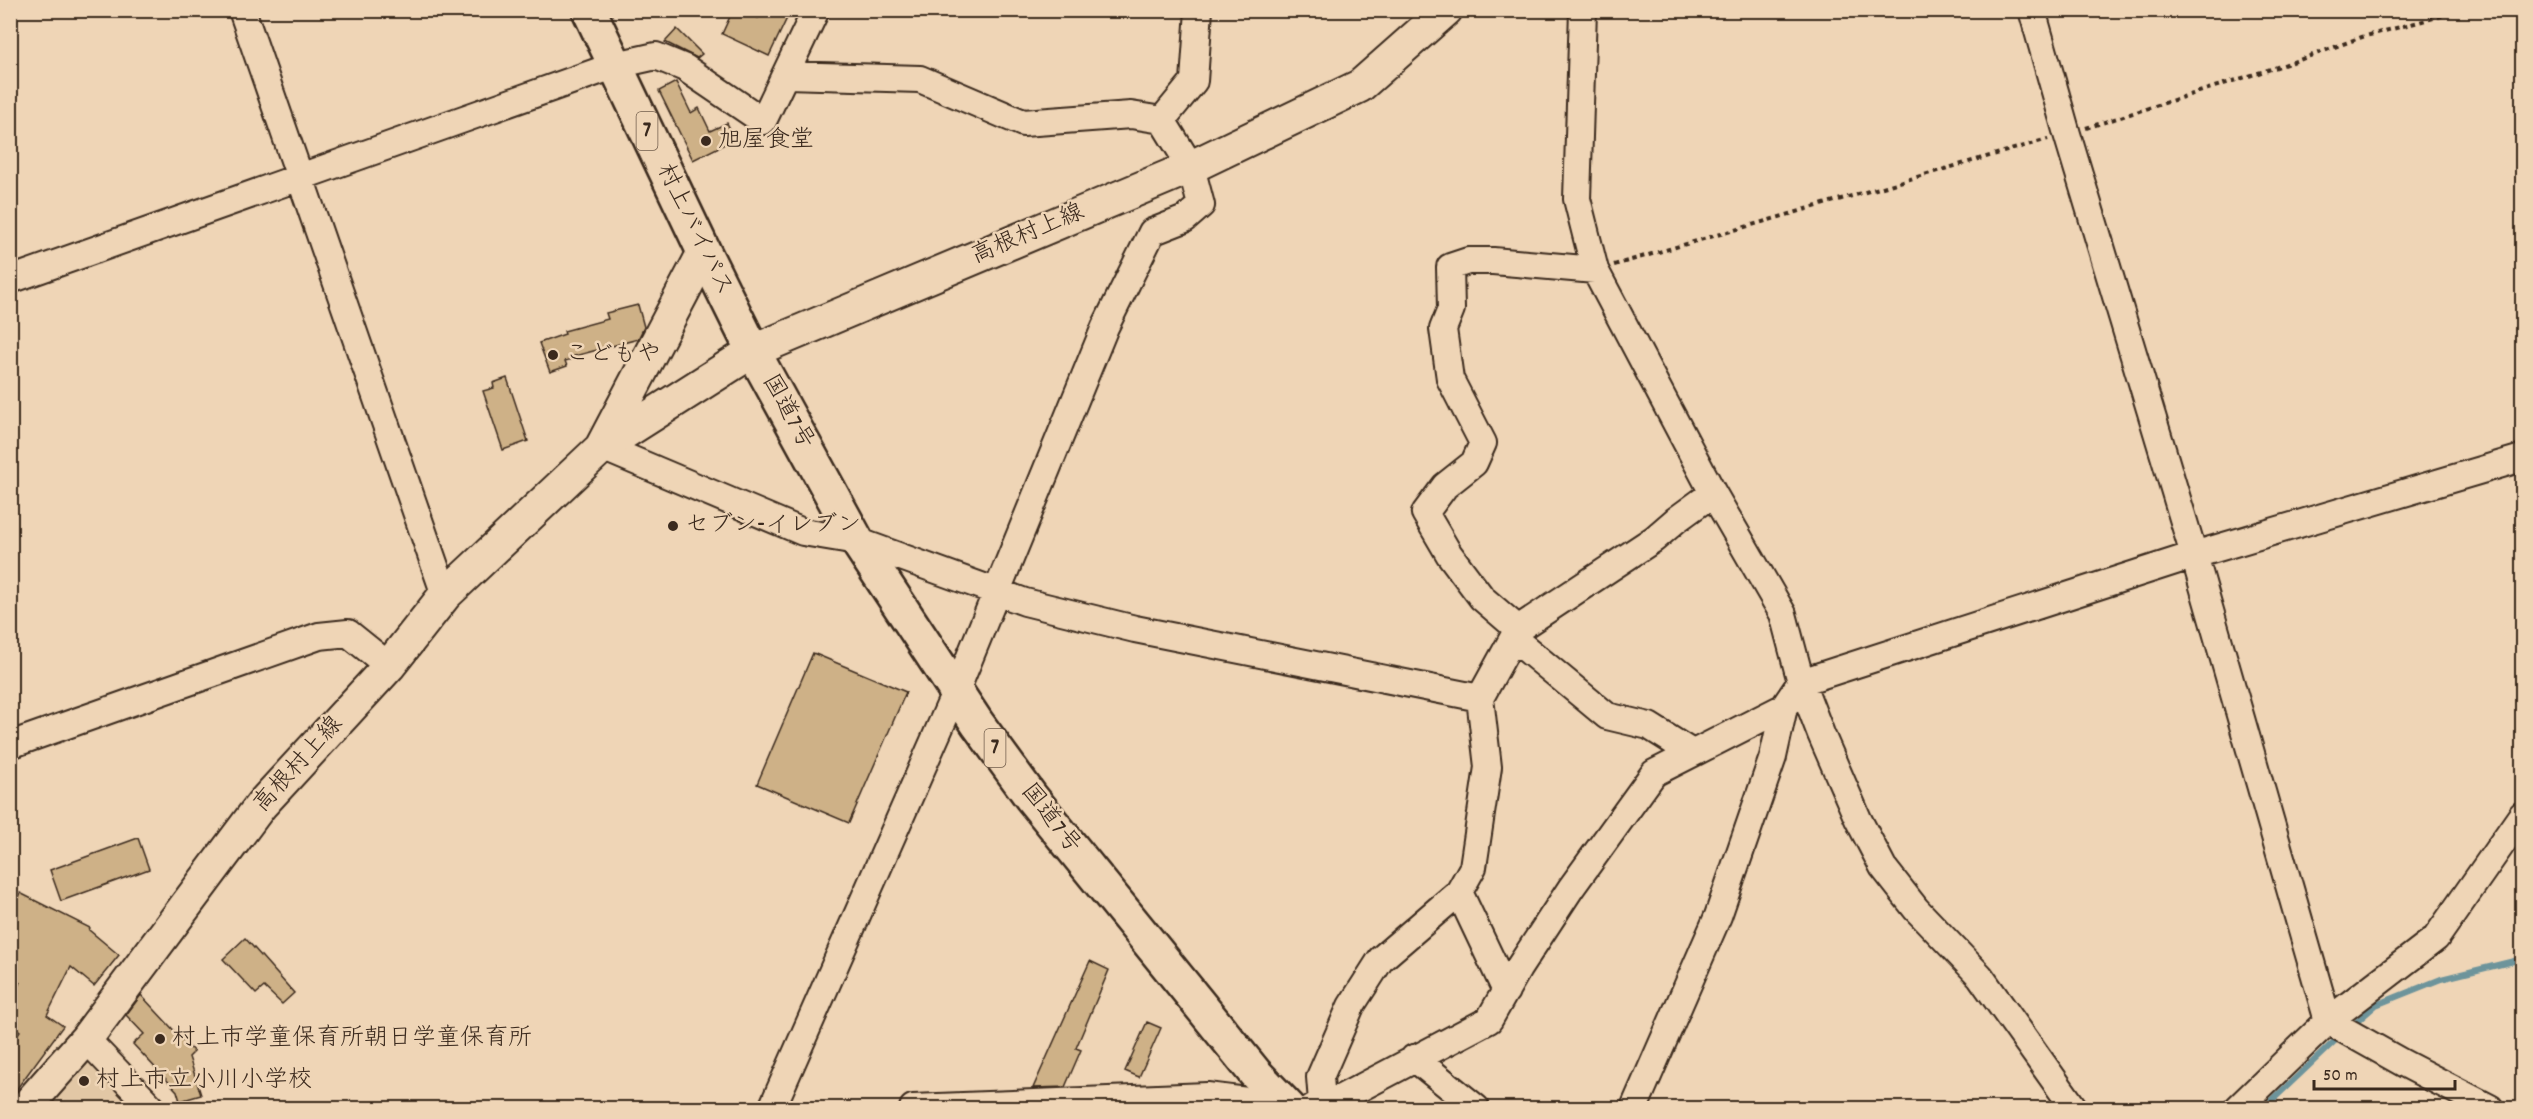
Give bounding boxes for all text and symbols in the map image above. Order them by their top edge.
road number: 7 [636,112,658,150]
place label: 旭屋食堂 [718,124,814,158]
marker: 旭屋食堂 [699,134,713,148]
street label: 村上バイパス [647,158,741,302]
street label: 高根村上線 [966,196,1090,274]
place label: こどもや [565,338,661,372]
marker: こどもや [546,348,560,362]
street label: 国道7号 [752,368,822,456]
place label: セブン-イレブン [685,509,861,543]
marker: セブン-イレブン [666,519,680,533]
street label: 高根村上線 [246,709,352,821]
road number: 7 [984,729,1006,767]
street label: 国道7号 [1012,777,1088,861]
place label: 村上市学童保育所朝日学童保育所 [172,1022,532,1056]
marker: 村上市学童保育所朝日学童保育所 [153,1032,167,1046]
scale bar [2314,1053,2455,1091]
place label: 村上市立小川小学校 [96,1064,312,1098]
text: 50 m [2323,1064,2358,1089]
marker: 村上市立小川小学校 [77,1074,91,1088]

